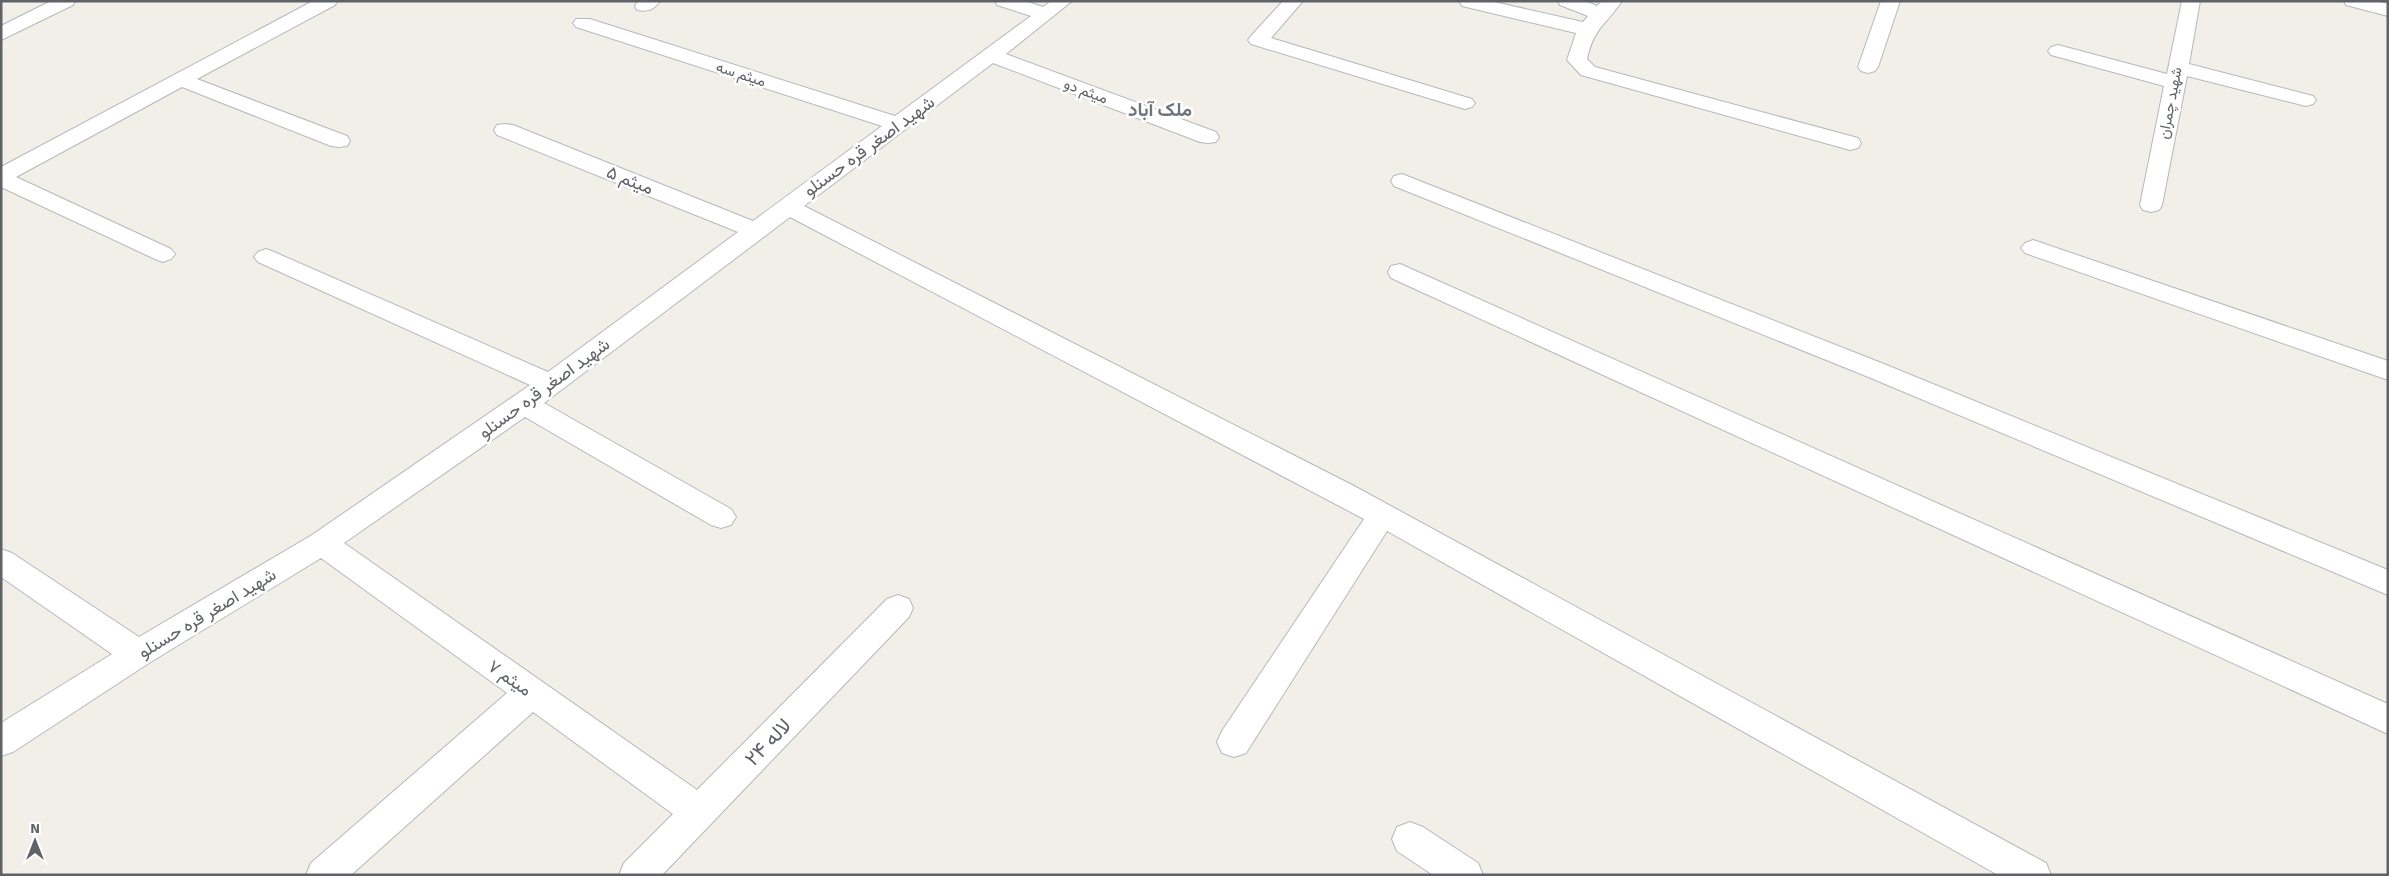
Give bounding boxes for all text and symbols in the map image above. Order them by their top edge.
street label: میثم سه [714,58,768,91]
street label: شهید چمران [2154,65,2187,141]
street label: میثم دو [1061,74,1110,108]
street label: شهید اصغر قره حسنلو [799,91,939,201]
district label: ملک آباد [1128,98,1192,122]
street label: میثم ۵ [603,161,657,200]
street label: شهید اصغر قره حسنلو [474,333,614,443]
street label: شهید اصغر قره حسنلو [134,563,280,663]
street label: میثم ۷ [483,655,536,702]
street label: لاله ۲۴ [739,713,797,771]
north arrow [10,816,60,866]
text: N [30,820,40,837]

